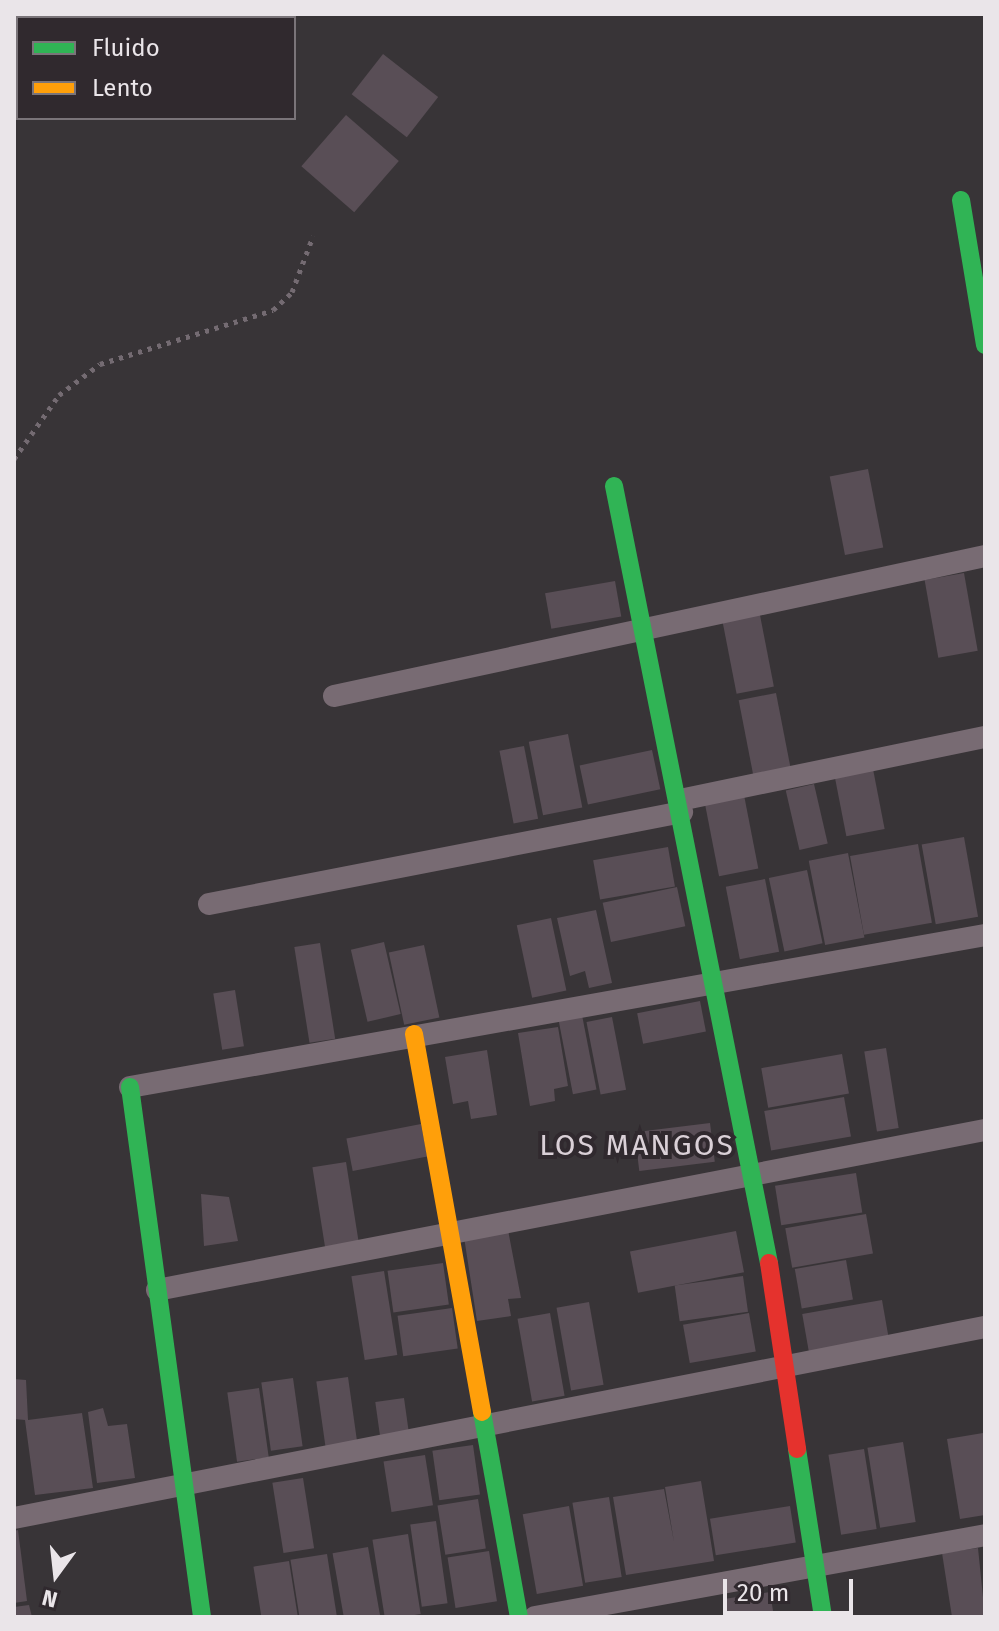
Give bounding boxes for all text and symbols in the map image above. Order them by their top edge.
legend [16,16,296,120]
text: Fluido [92,34,160,62]
text: Lento [92,74,153,102]
district label: LOS MANGOS [539,1127,735,1163]
north arrow [16,1535,96,1615]
scale bar [727,1563,857,1613]
text: 20 m [737,1579,789,1607]
text: N [39,1584,60,1614]

